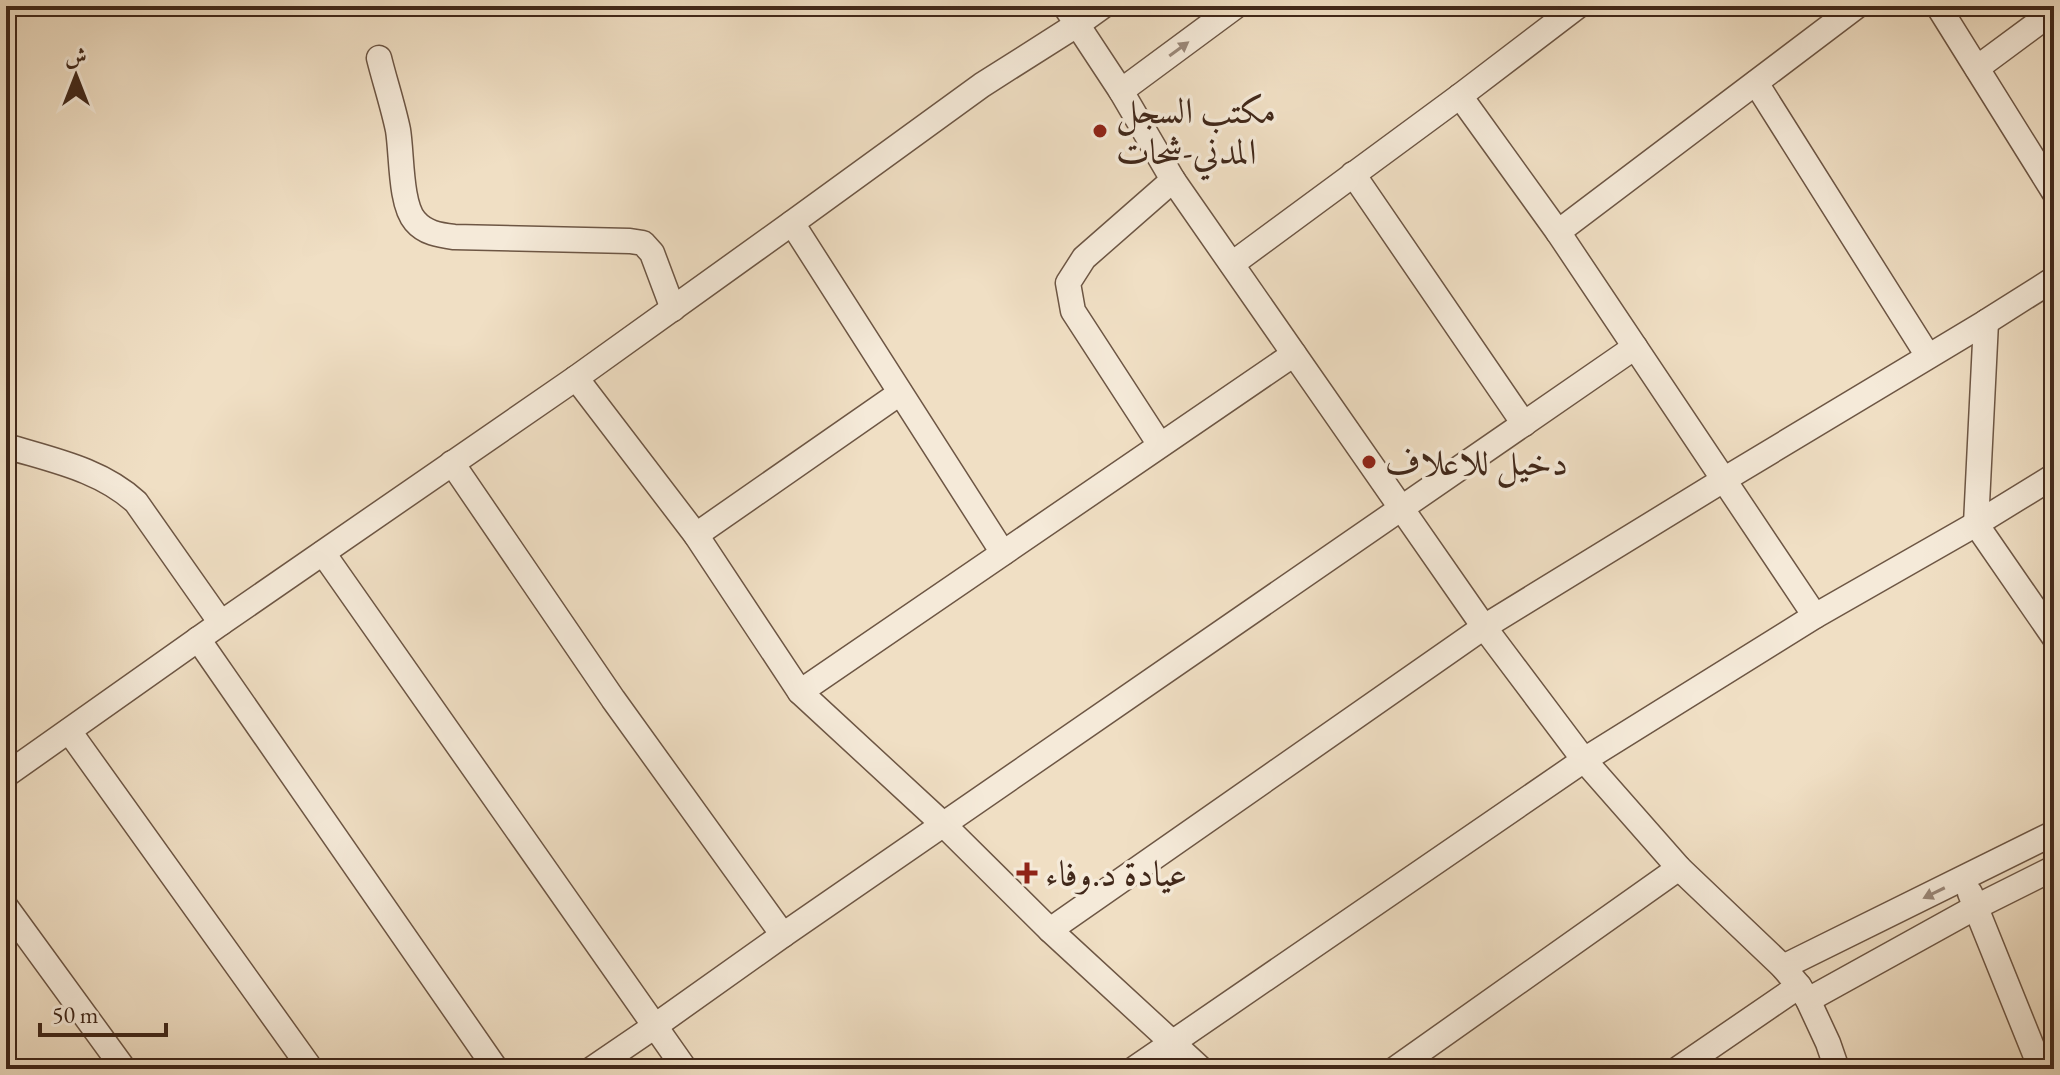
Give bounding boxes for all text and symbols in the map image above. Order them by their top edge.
north arrow [36,36,116,116]
one-way arrow [1169,41,1189,57]
text: ش [65,42,87,71]
place label: مكتب السجل المدني-شحات [1116,87,1276,181]
marker: مكتب السجل المدني-شحات [1091,122,1109,140]
place label: دخيل للاعلاف [1385,439,1568,488]
marker: دخيل للاعلاف [1360,453,1378,471]
place label: عيادة د.وفاء [1045,850,1187,897]
marker: عيادة د.وفاء [1016,862,1038,884]
one-way arrow [1922,886,1945,899]
scale bar [40,987,166,1037]
text: 50 m [52,999,99,1030]

